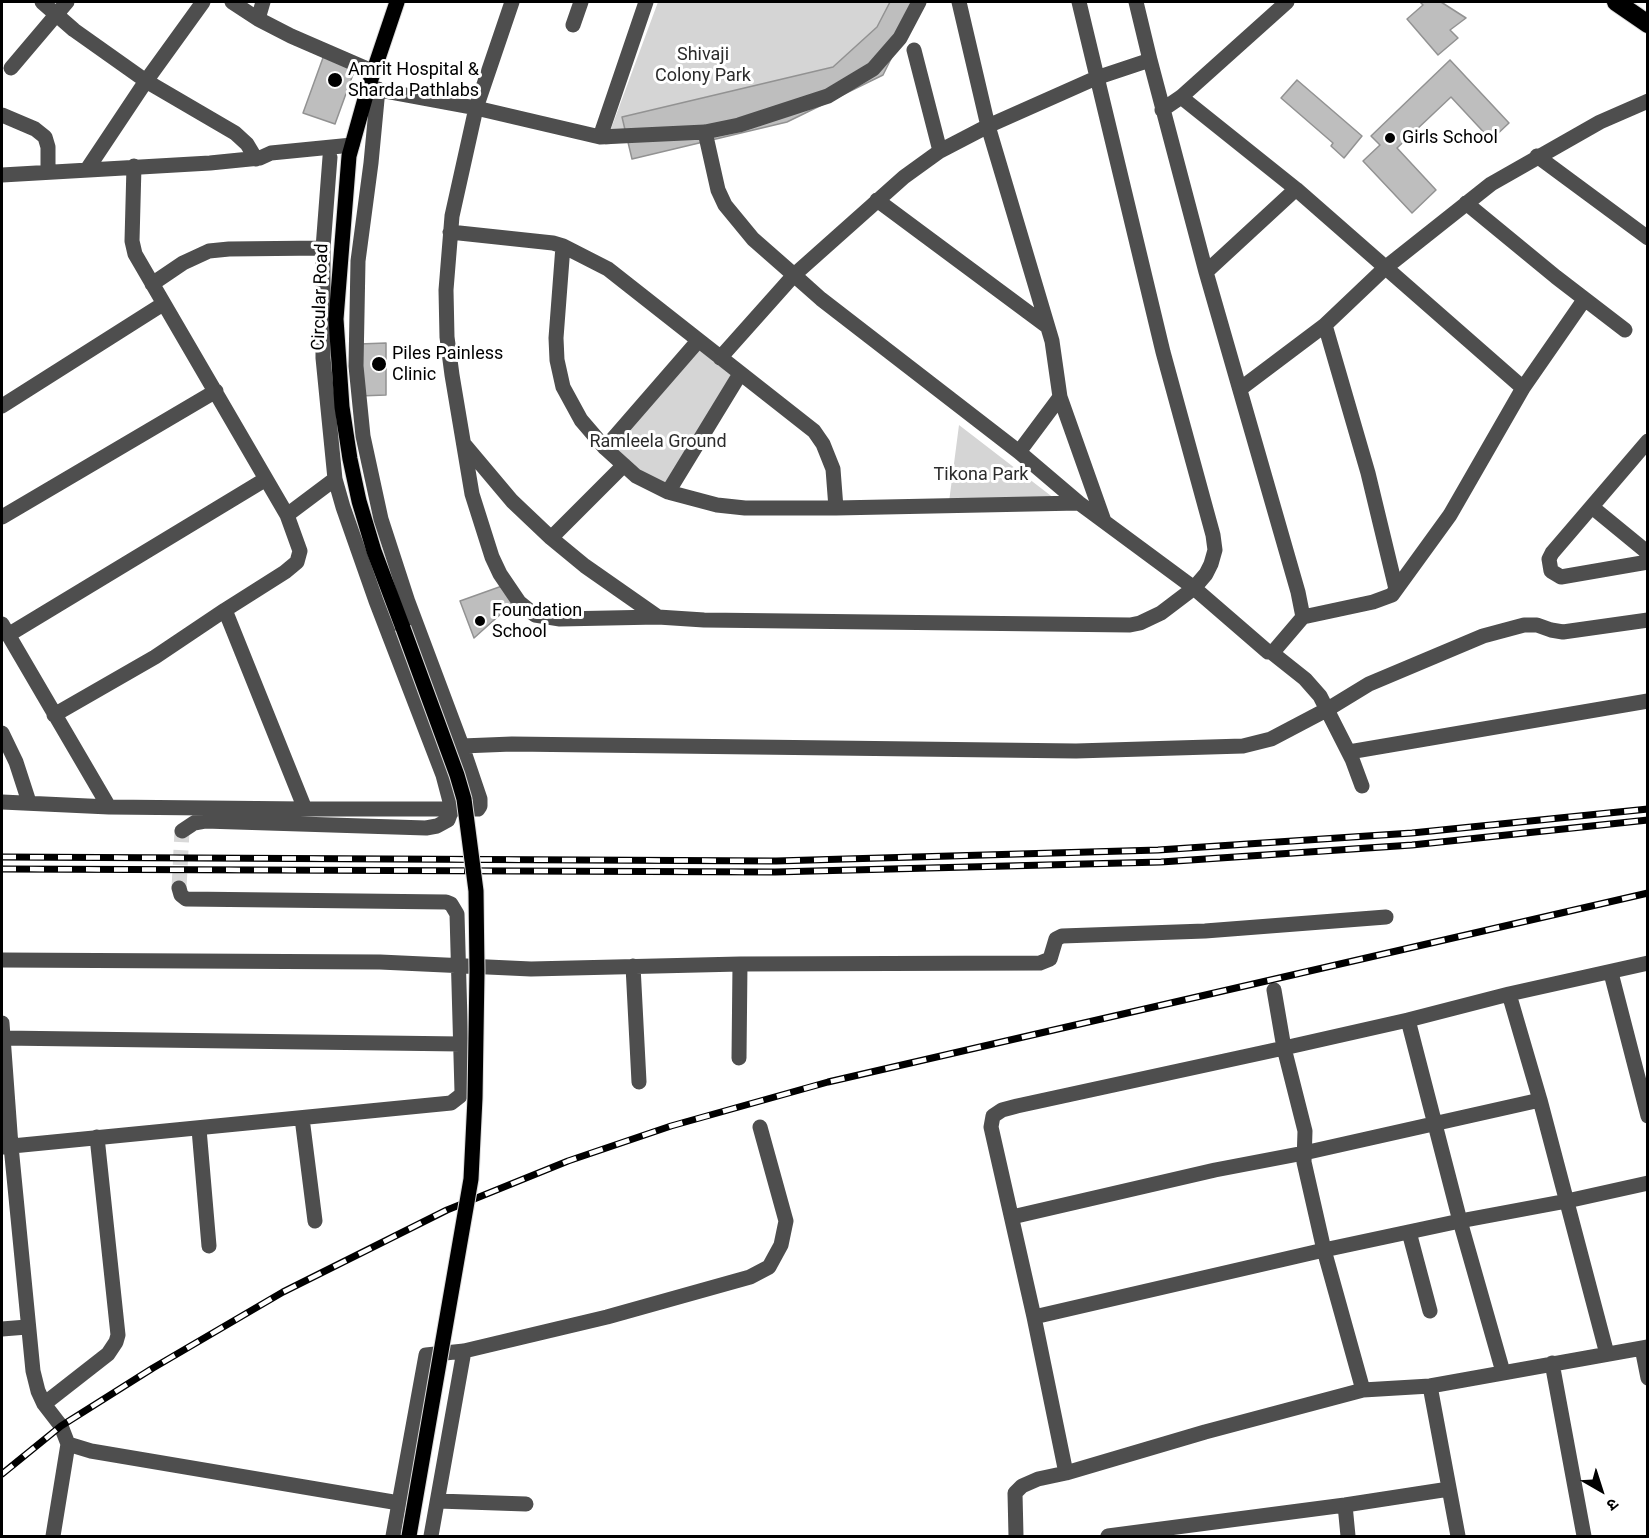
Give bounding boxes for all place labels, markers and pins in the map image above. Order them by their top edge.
place label: Amrit Hospital & Sharda Pathlabs [348,59,479,101]
marker: Amrit Hospital & Sharda Pathlabs [326,71,344,89]
place label: Girls School [1402,127,1498,149]
marker: Girls School [1383,131,1397,145]
place label: Piles Painless Clinic [392,343,503,386]
marker: Piles Painless Clinic [370,355,388,373]
place label: Foundation School [492,600,582,642]
marker: Foundation School [473,614,487,628]

